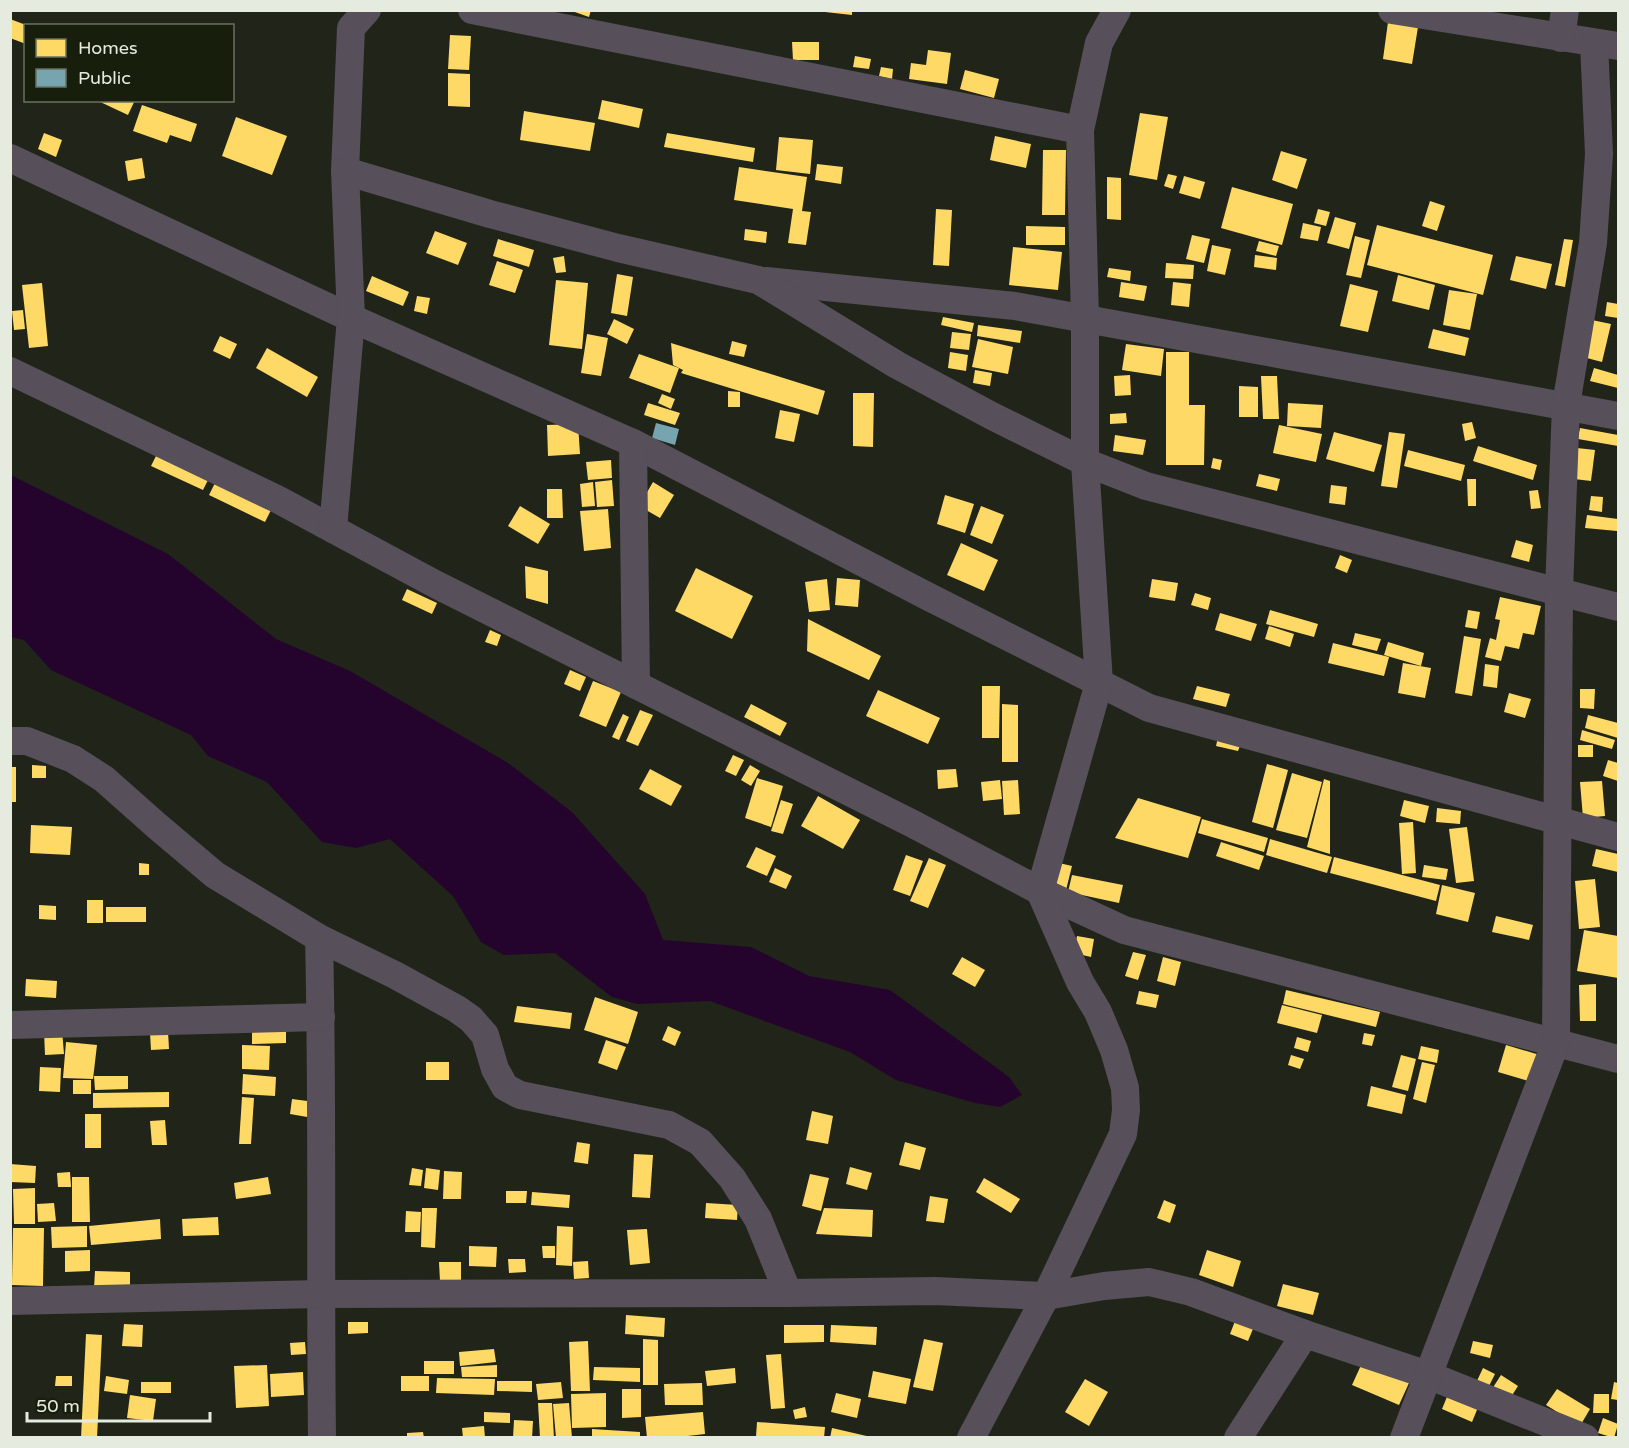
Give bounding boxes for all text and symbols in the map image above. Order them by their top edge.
legend [24,24,234,102]
text: Homes [78,37,138,59]
text: Public [78,67,131,89]
scale bar [27,1385,210,1423]
text: 50 m [36,1395,80,1417]

